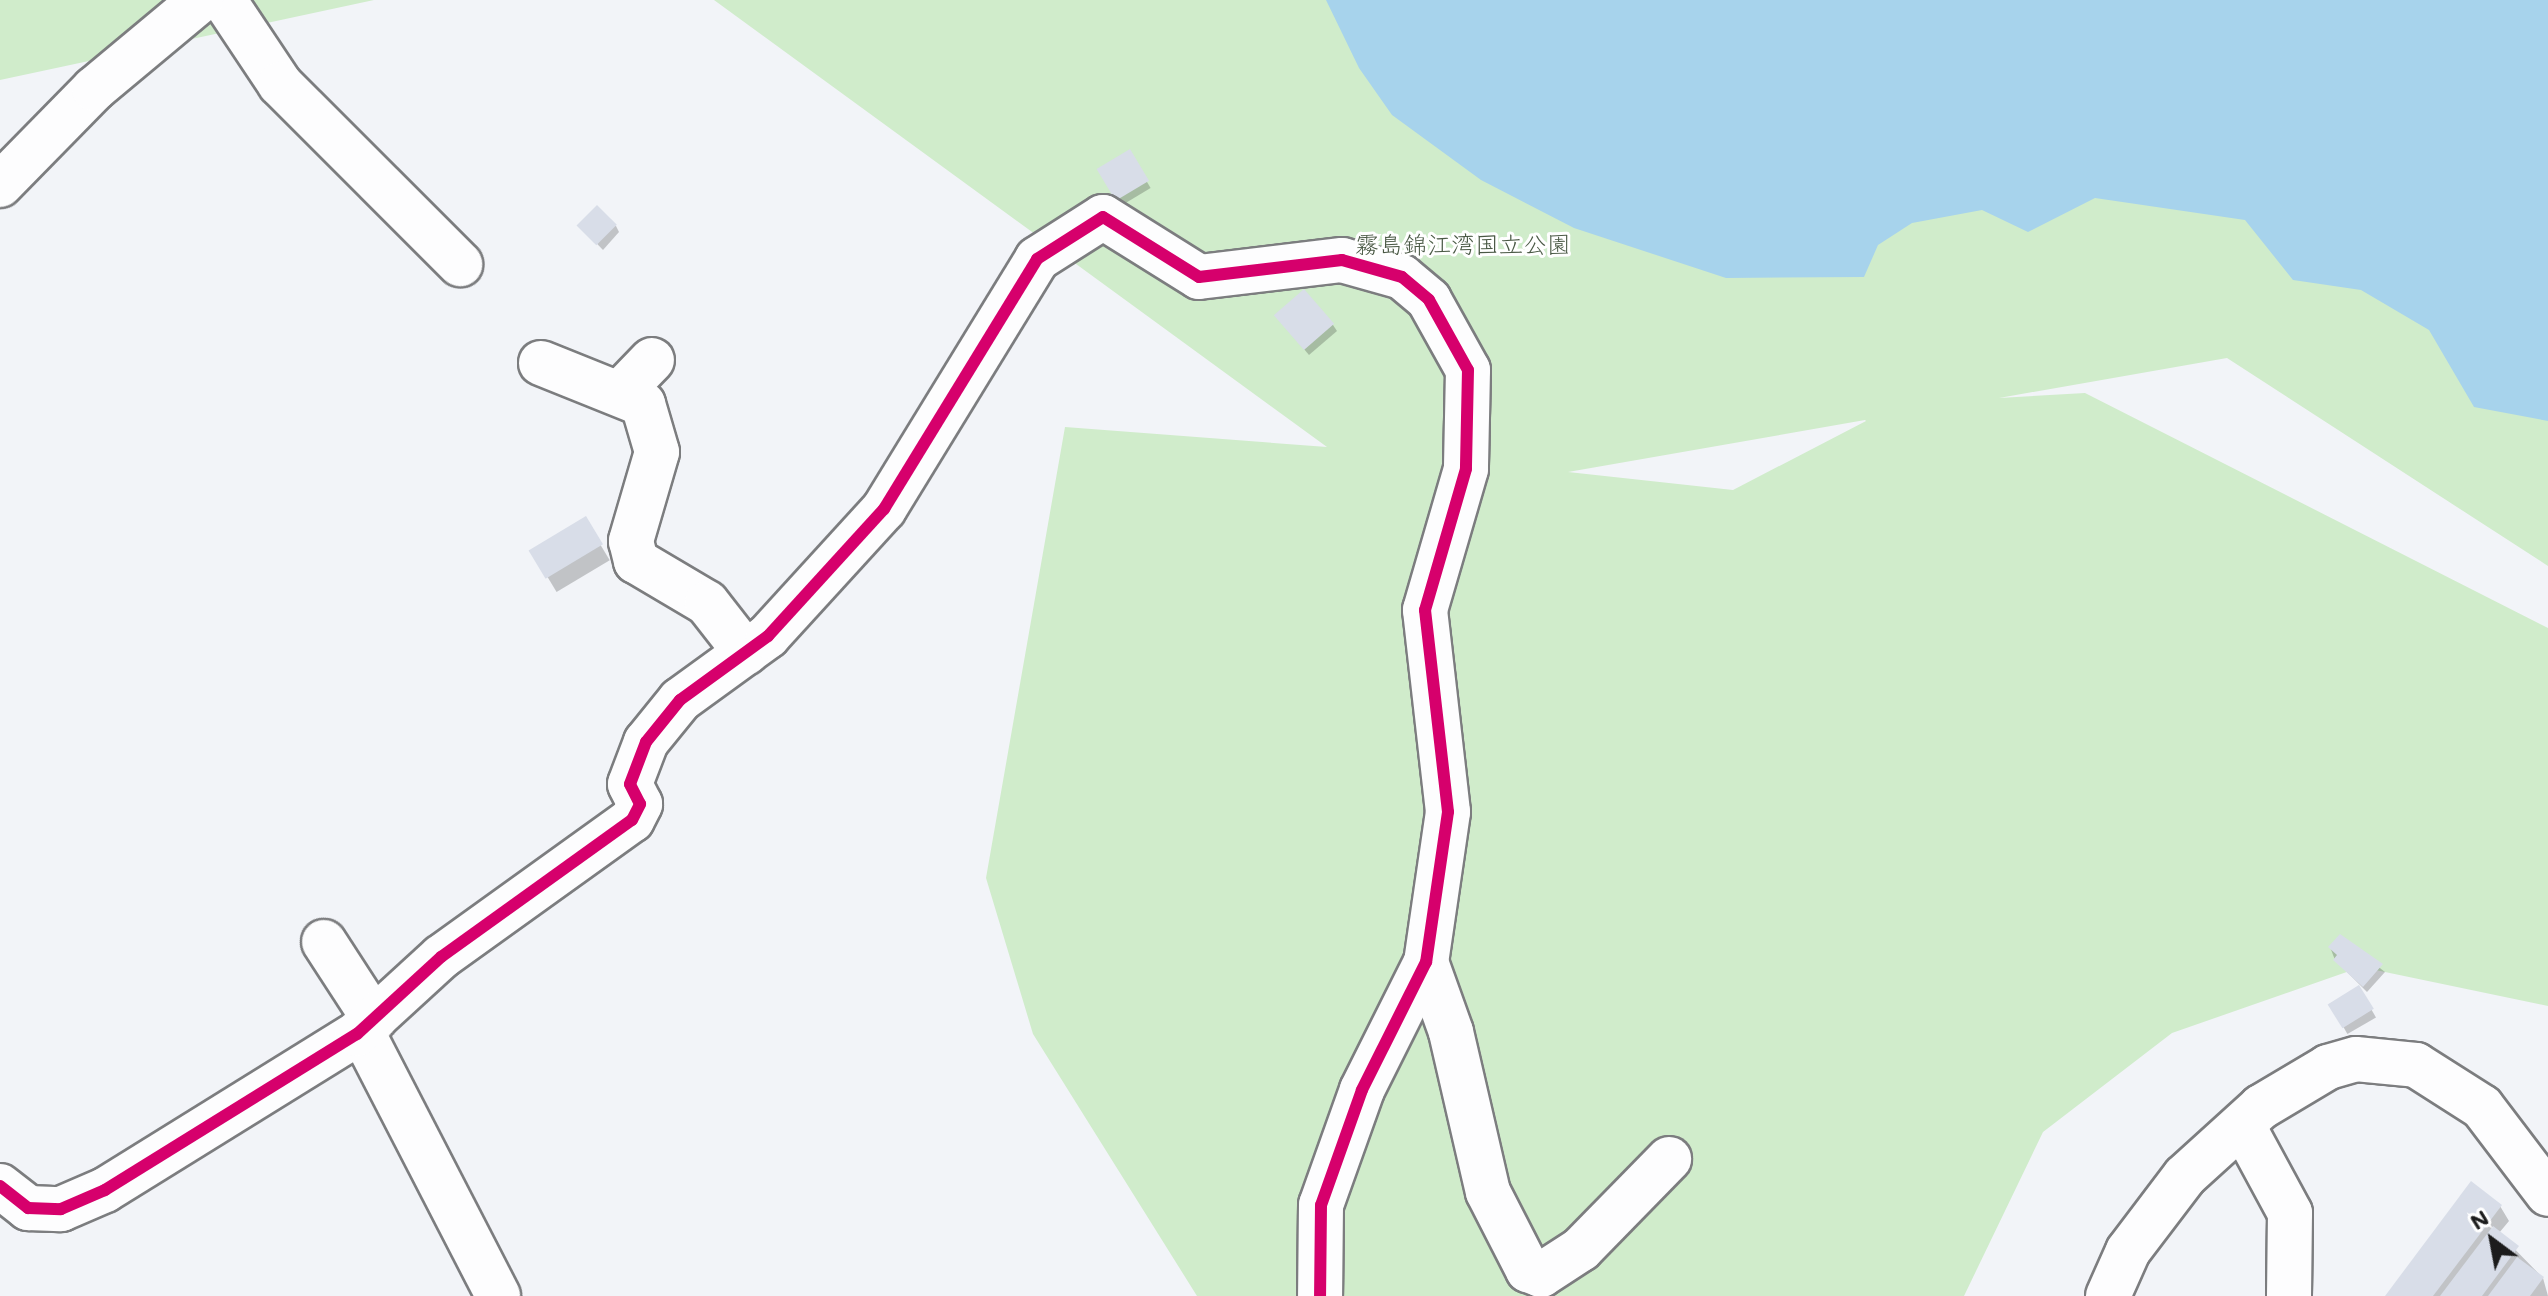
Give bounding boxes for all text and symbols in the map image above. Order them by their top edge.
park label: 霧島錦江湾国立公園 [1355,230,1571,258]
north arrow [2452,1200,2532,1280]
text: N [2464,1203,2494,1236]

